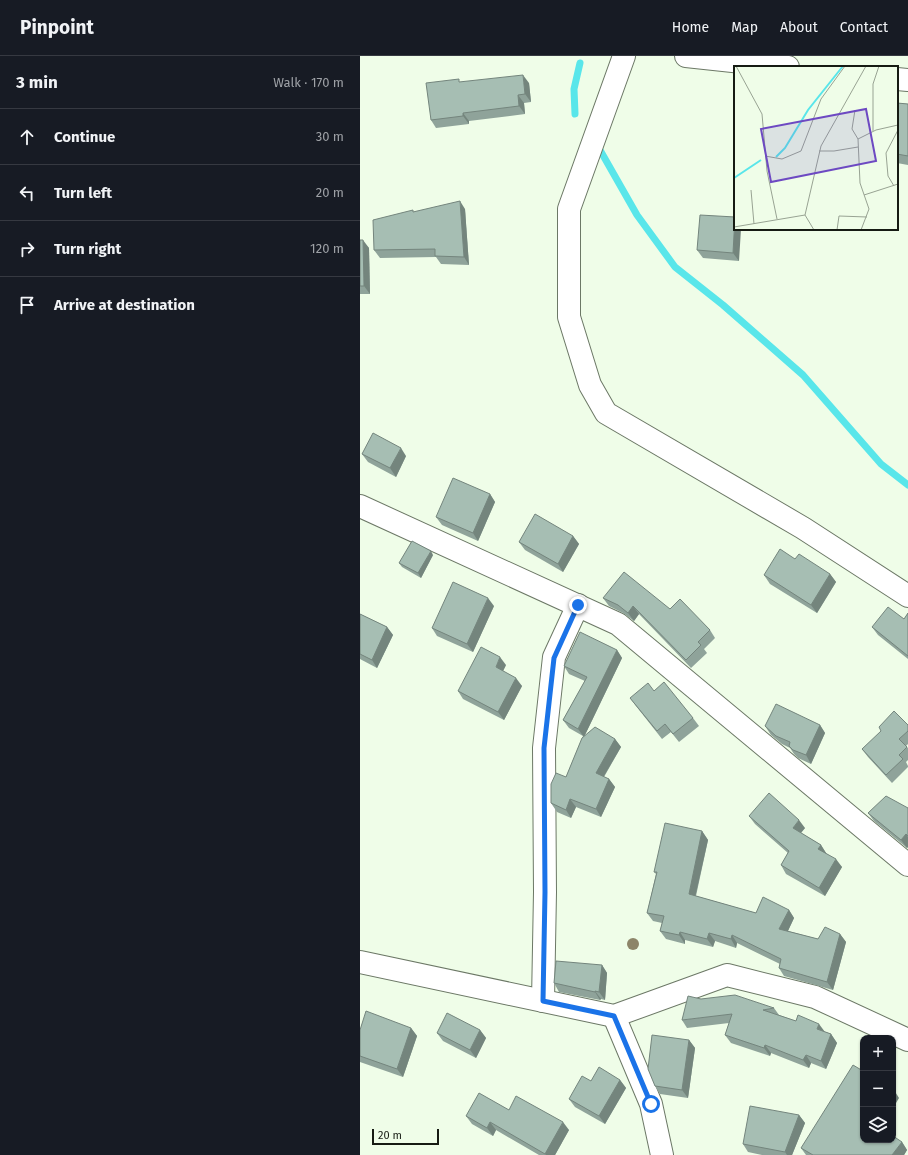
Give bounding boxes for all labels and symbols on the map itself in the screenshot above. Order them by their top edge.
inset map [734,66,898,230]
route end [569,596,587,614]
route start [642,1095,660,1113]
scale bar [372,1127,439,1146]

